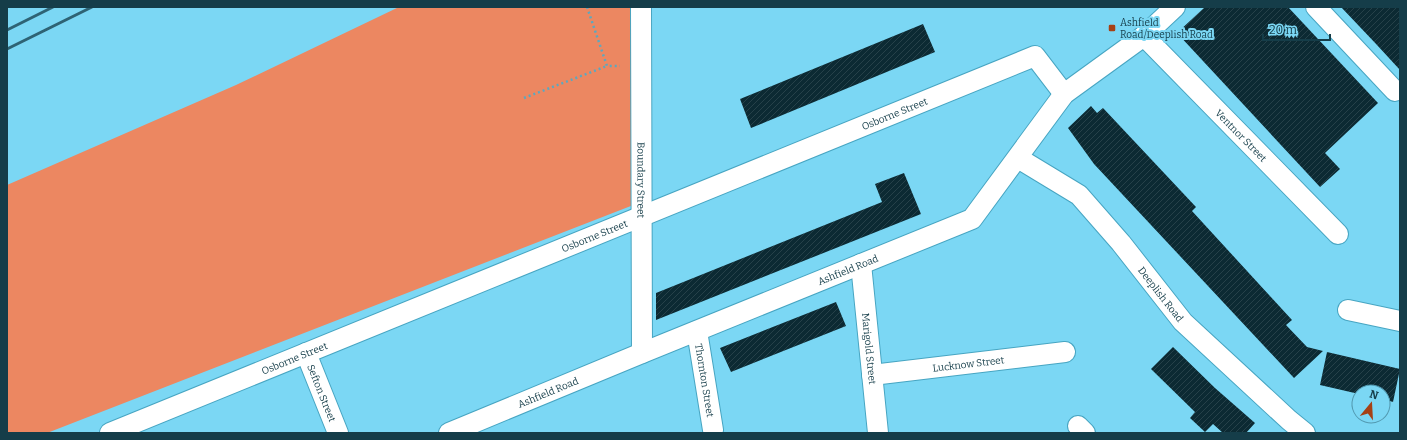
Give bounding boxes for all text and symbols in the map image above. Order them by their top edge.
scale bar [1263,16,1330,42]
place label: Ashfield Road/Deeplish Road [1120,17,1213,41]
marker: Ashfield Road/Deeplish Road [1107,23,1117,33]
text: 20 m [1269,23,1298,37]
street label: Osborne Street [860,95,930,133]
street label: Ventnor Street [1212,107,1269,165]
street label: Boundary Street [634,142,647,218]
street label: Osborne Street [560,218,630,255]
street label: Ashfield Road [816,253,880,288]
street label: Deeplish Road [1135,265,1186,325]
street label: Marigold Street [859,312,878,385]
street label: Osborne Street [260,340,330,378]
street label: Thornton Street [692,343,716,418]
street label: Lucknow Street [932,354,1005,375]
street label: Sefton Street [304,363,338,424]
street label: Ashfield Road [516,375,580,411]
north arrow [1351,384,1391,424]
text: N [1368,387,1380,403]

